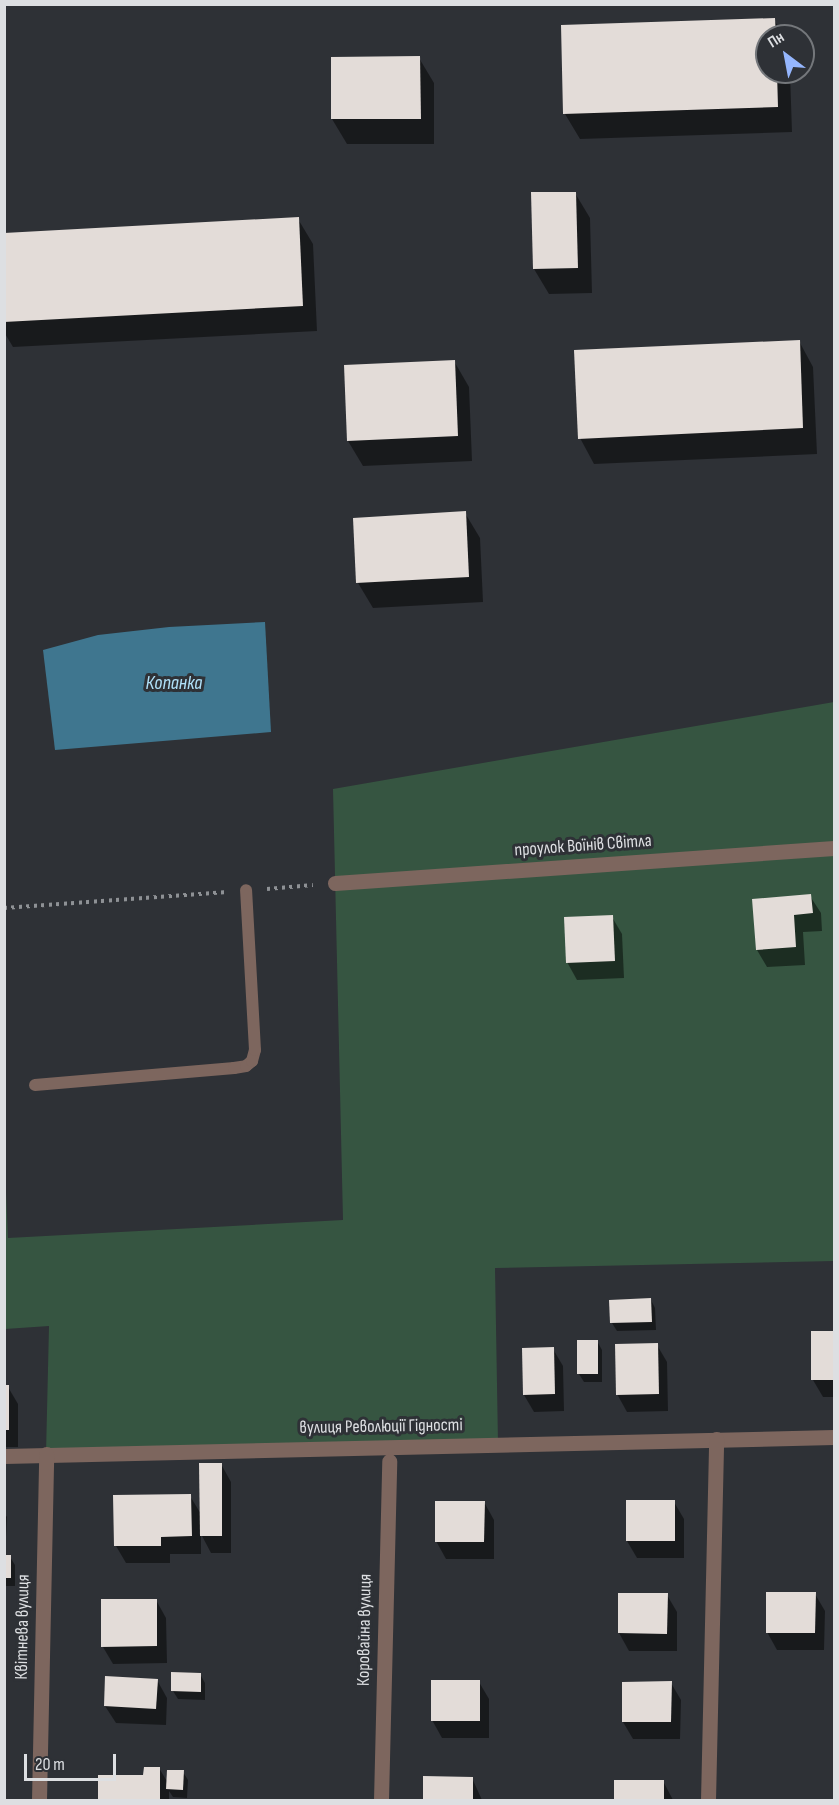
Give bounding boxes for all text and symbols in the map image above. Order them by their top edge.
north arrow [755,24,815,84]
text: Пн [765,28,788,52]
water label: Копанка [146,671,202,695]
street label: проулок Воїнів Світла [514,830,652,862]
street label: вулиця Революції Гідності [299,1415,463,1439]
street label: Квітнева вулиця [11,1574,35,1680]
street label: Коровайна вулиця [353,1574,377,1686]
scale bar [27,1742,118,1780]
text: 20 m [35,1754,65,1775]

